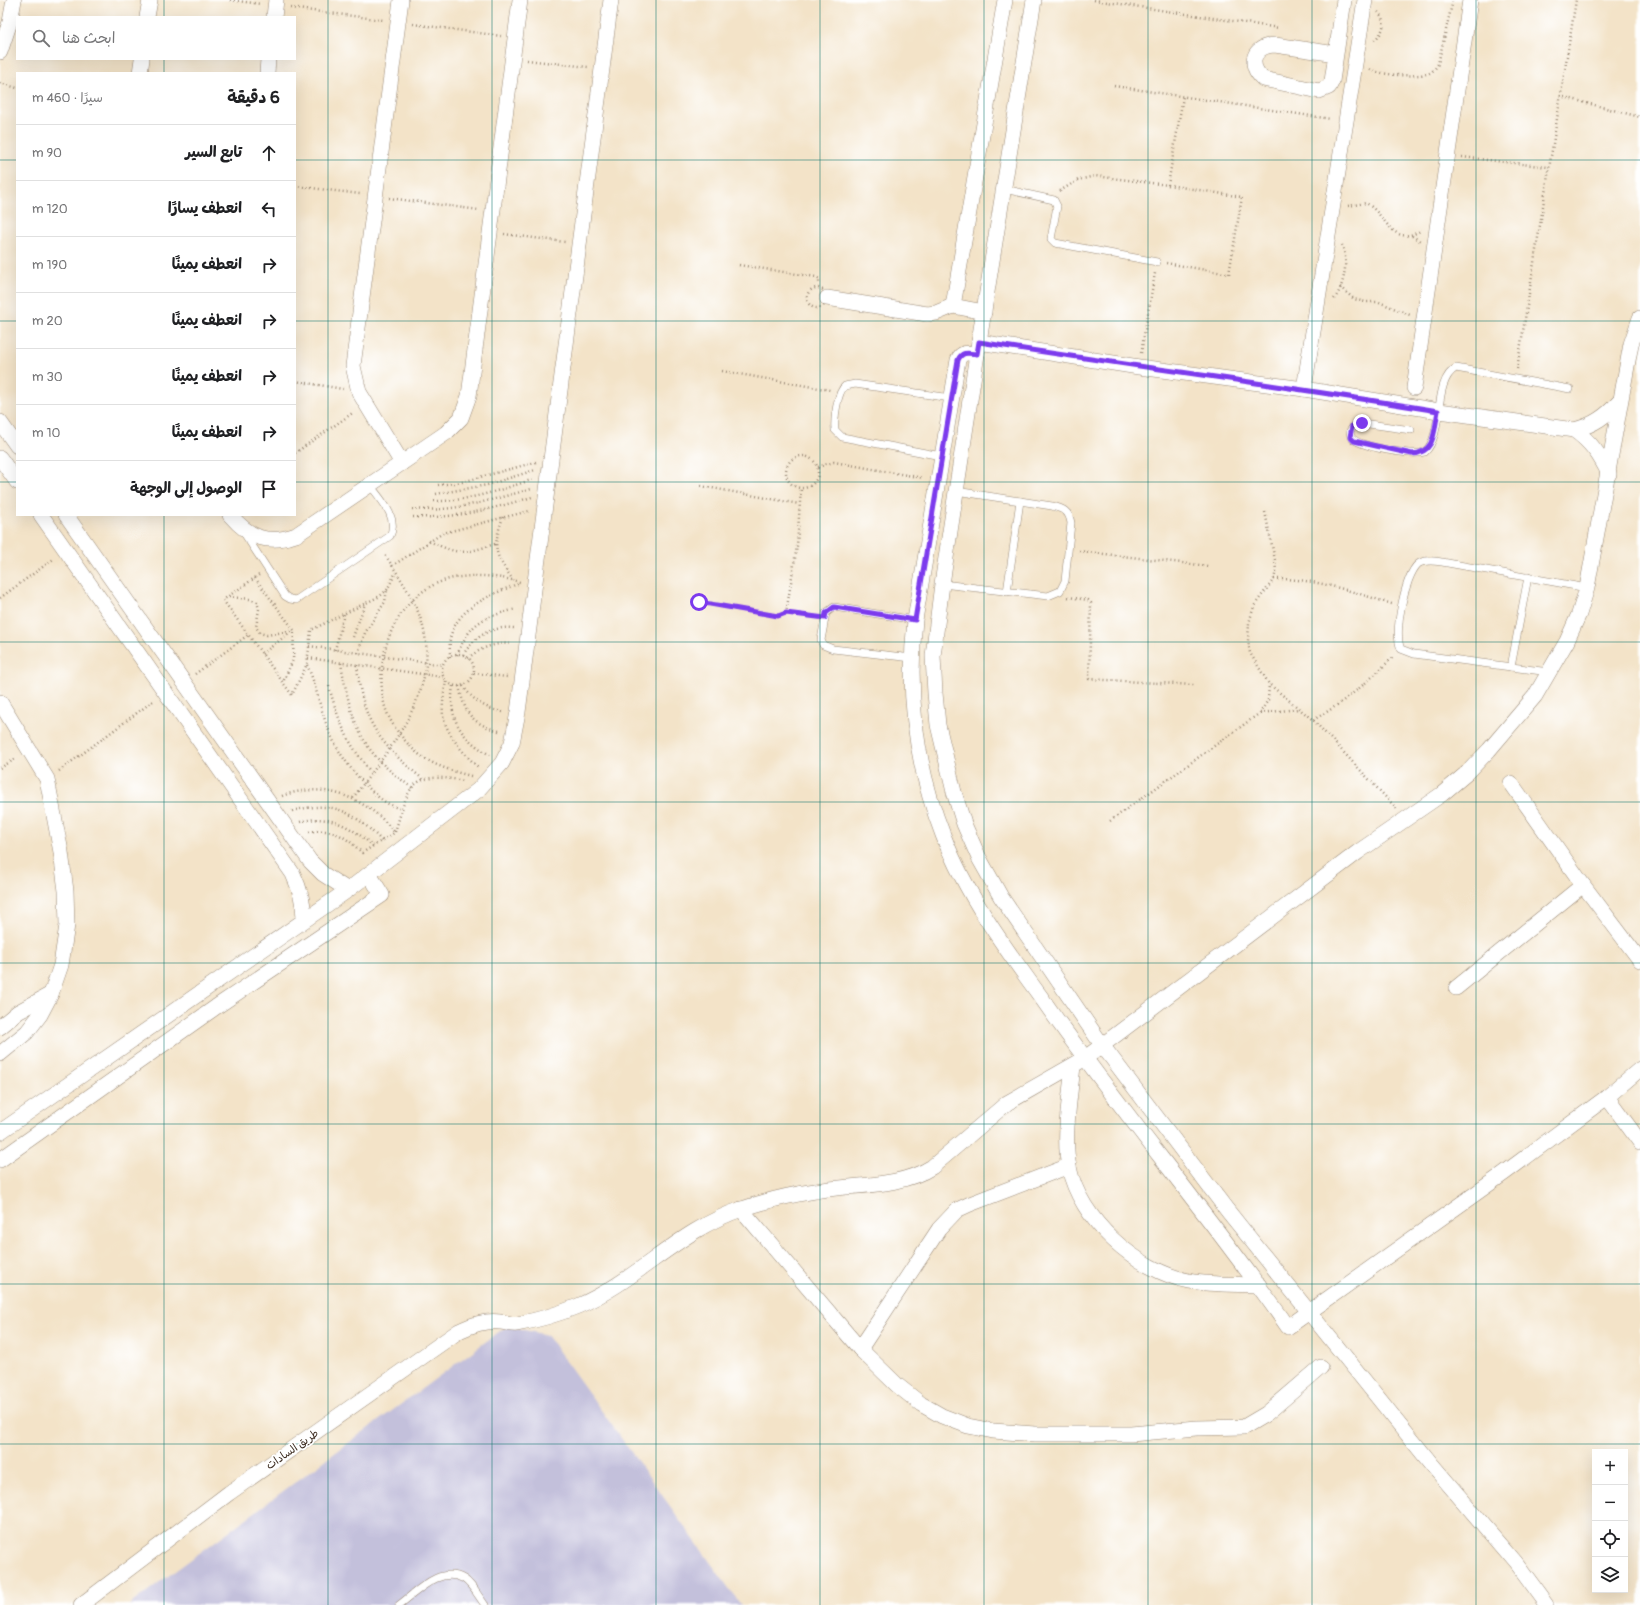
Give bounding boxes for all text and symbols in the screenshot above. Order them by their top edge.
search box [16,16,296,60]
icon: search [30,27,52,49]
text: ابحث هنا [62,29,115,48]
text: 6 دقيقة [227,87,280,108]
text: سيرًا · 460 m [32,90,103,106]
icon: ahead [258,142,280,164]
text: تابع السير [185,143,242,162]
text: 90 m [32,145,62,161]
icon: left [258,198,280,220]
text: انعطف يسارًا [168,199,242,218]
text: 120 m [32,201,68,217]
icon: right [258,254,280,276]
text: انعطف يمينًا [172,255,242,274]
text: 190 m [32,257,67,273]
icon: right [258,310,280,332]
text: انعطف يمينًا [172,311,242,330]
text: 20 m [32,313,63,329]
icon: right [258,366,280,388]
text: انعطف يمينًا [172,367,242,386]
text: 30 m [32,369,63,385]
route end [1353,414,1371,432]
icon: right [258,422,280,444]
text: انعطف يمينًا [172,423,242,442]
text: 10 m [32,425,60,441]
icon: arrive [258,478,280,500]
text: الوصول إلى الوجهة [130,479,242,498]
route start [690,593,708,611]
street label: طريق السادات [264,1427,321,1472]
map controls [1592,1449,1628,1593]
button: + [1592,1449,1628,1485]
button: − [1592,1485,1628,1521]
button: locate [1592,1521,1628,1557]
button: layers [1592,1557,1628,1593]

